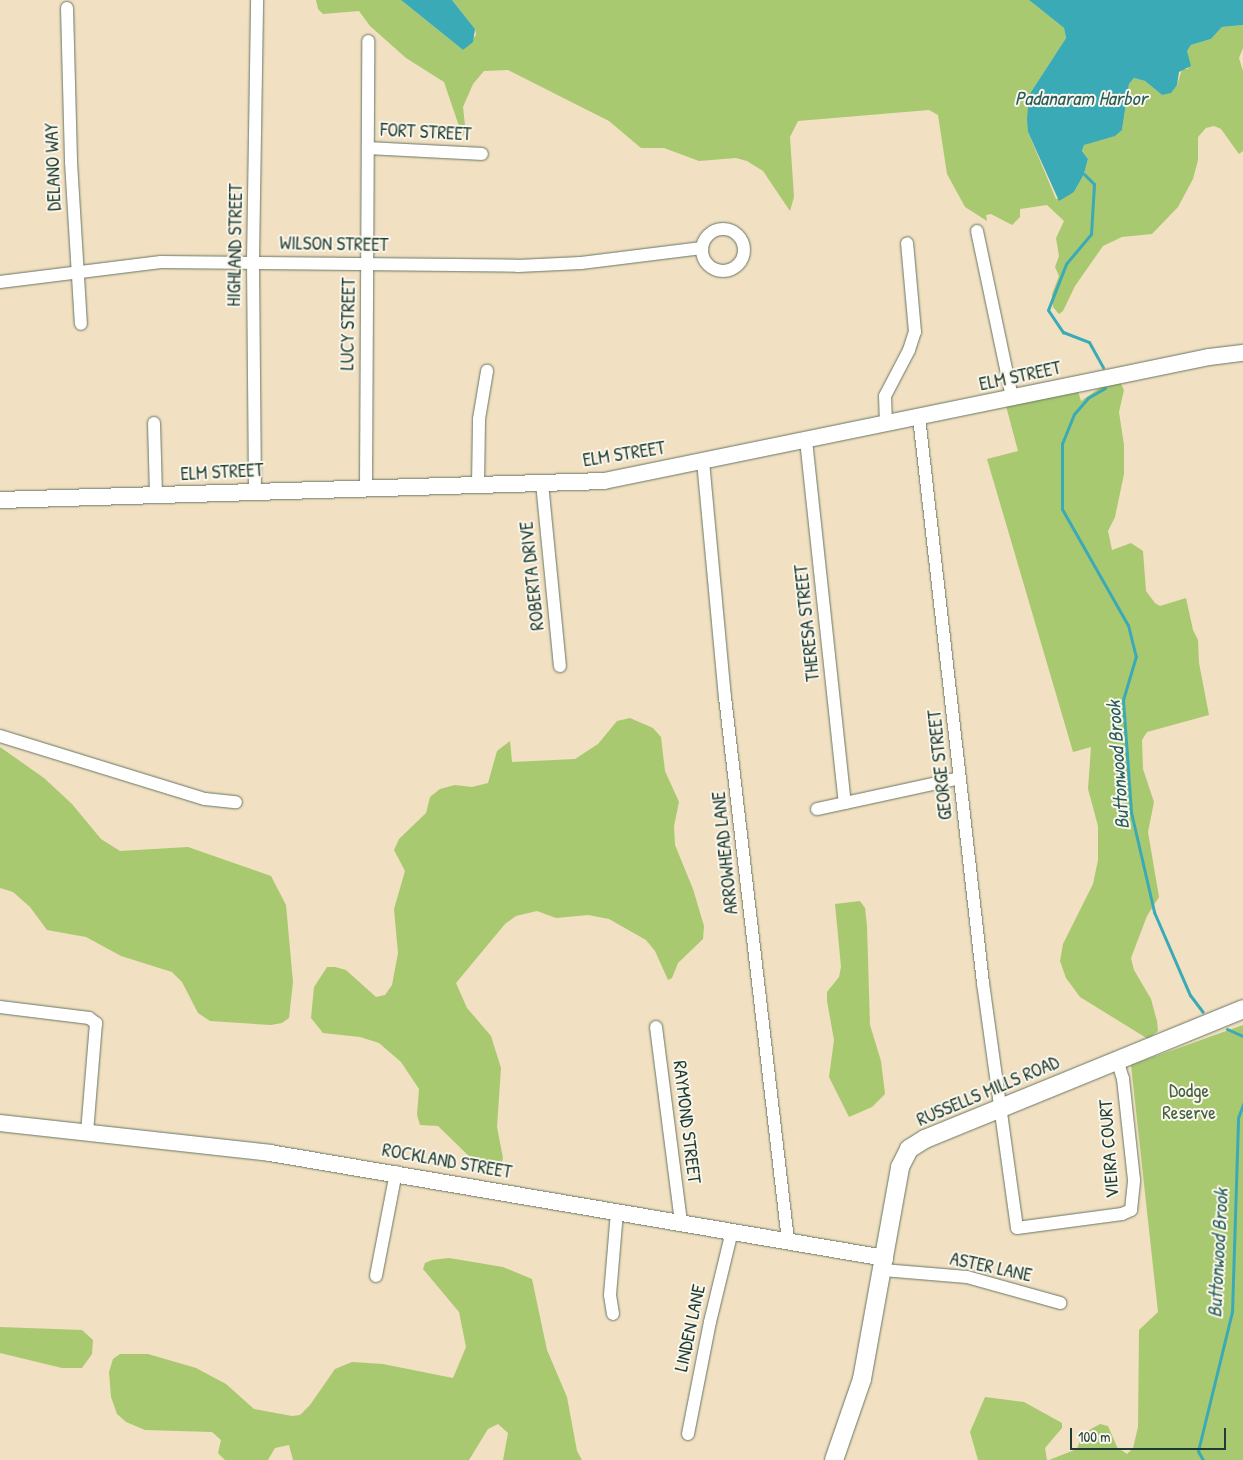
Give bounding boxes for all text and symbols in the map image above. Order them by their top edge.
water label: Padanaram Harbor [1015,85,1147,109]
street label: FORT STREET [380,118,472,146]
street label: DELANO WAY [40,123,66,211]
street label: HIGHLAND STREET [223,183,247,307]
street label: WILSON STREET [279,232,389,256]
street label: LUCY STREET [336,277,360,371]
street label: ELM STREET [977,356,1063,396]
street label: ELM STREET [581,436,667,472]
street label: ELM STREET [180,458,264,486]
street label: ROBERTA DRIVE [515,520,549,632]
street label: THERESA STREET [790,563,824,683]
water label: Buttonwood Brook [1101,700,1133,830]
street label: GEORGE STREET [923,709,957,821]
street label: ARROWHEAD LANE [707,790,743,916]
street label: RUSSELLS MILLS ROAD [913,1051,1063,1131]
street label: RAYMOND STREET [668,1059,706,1185]
park label: Dodge Reserve [1162,1080,1216,1124]
street label: VIEIRA COURT [1094,1099,1124,1199]
street label: ROCKLAND STREET [380,1138,514,1184]
water label: Buttonwood Brook [1202,1188,1232,1318]
street label: ASTER LANE [948,1247,1034,1287]
street label: LINDEN LANE [670,1282,710,1374]
scale bar [1073,1418,1229,1450]
text: 100 m [1078,1426,1111,1447]

